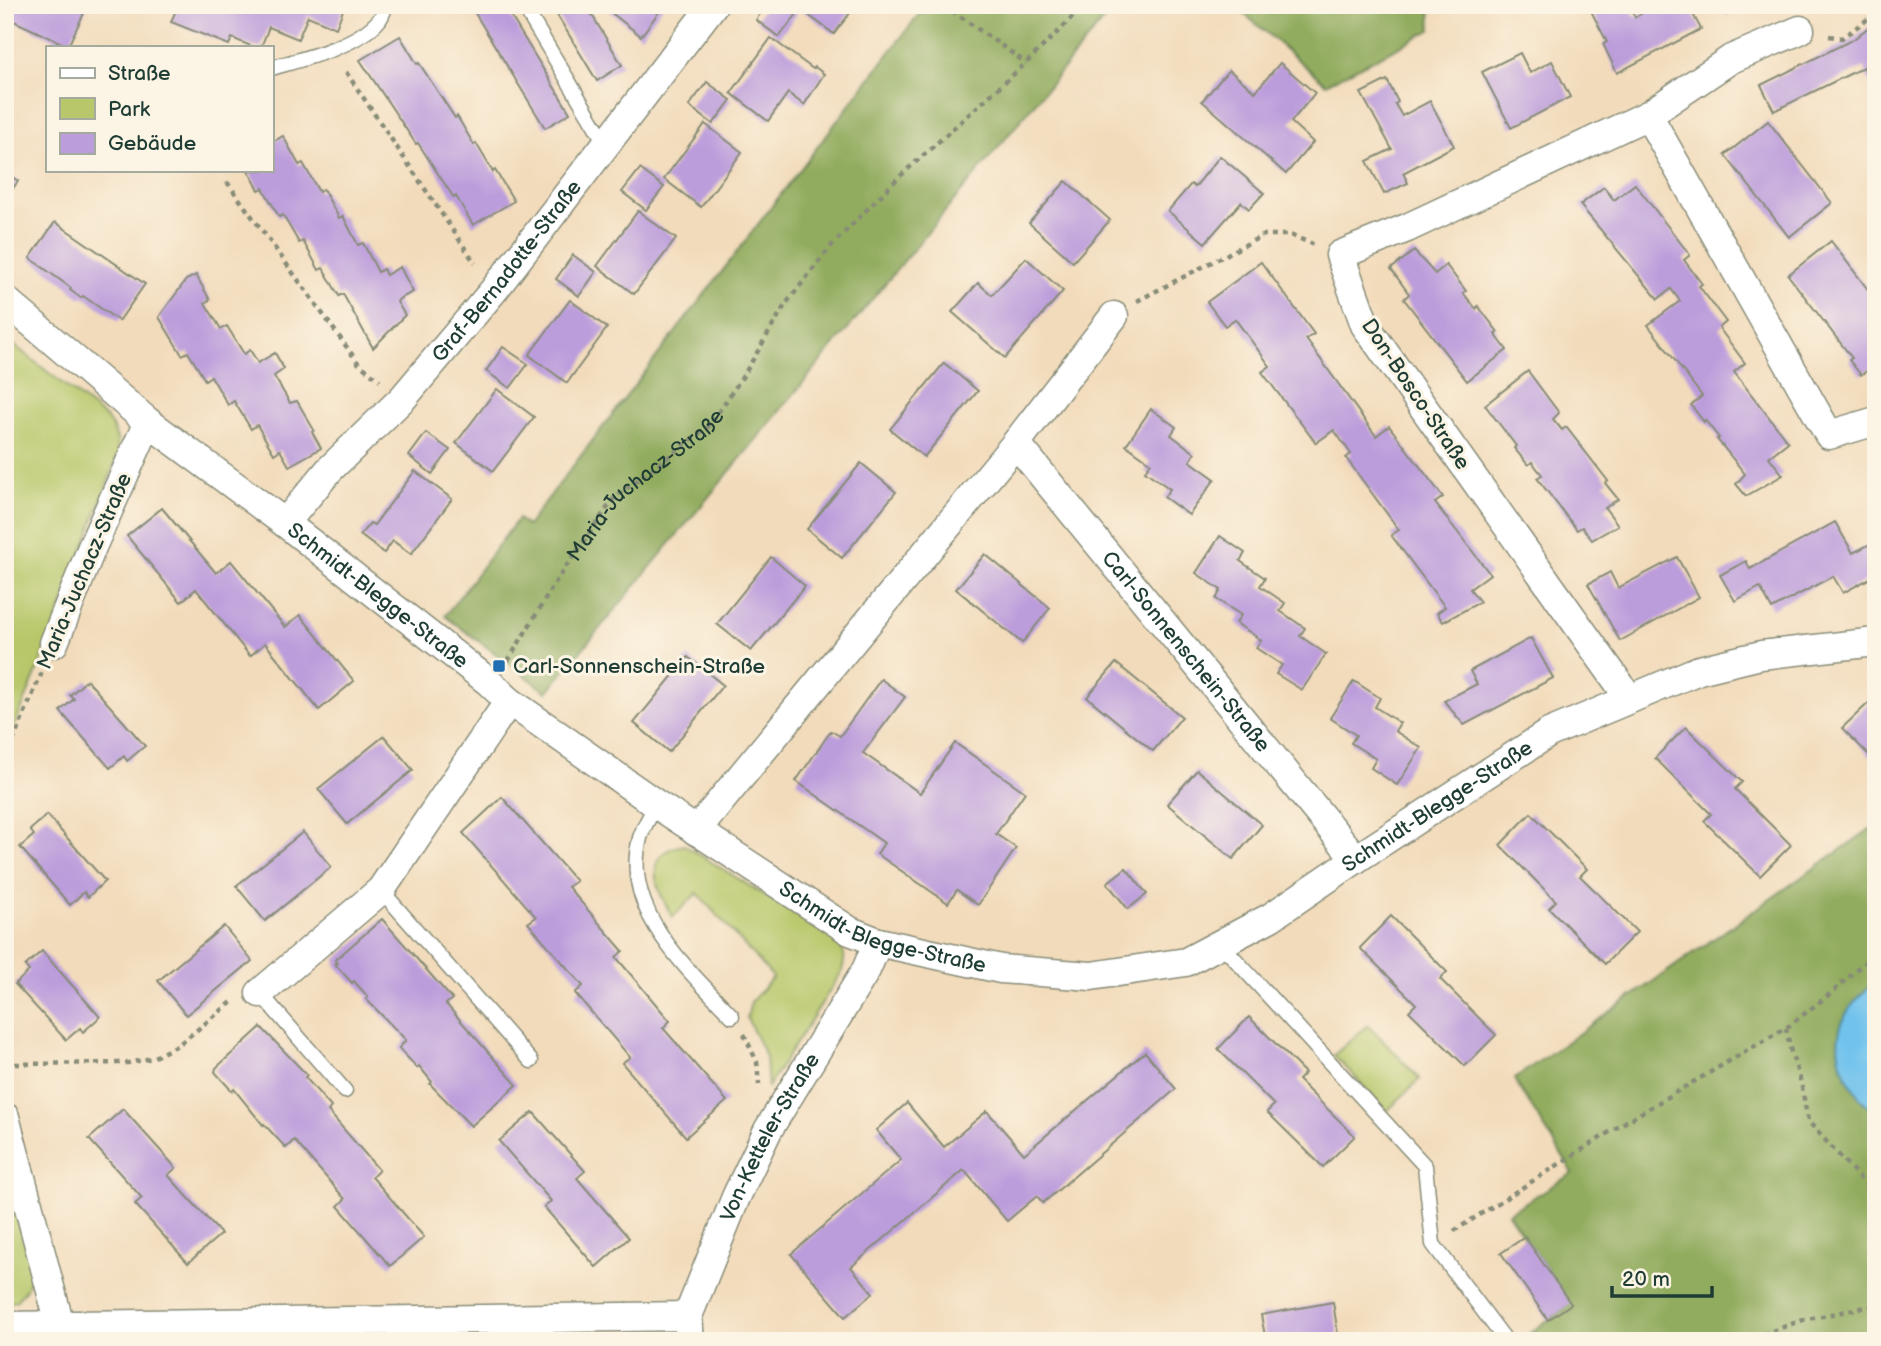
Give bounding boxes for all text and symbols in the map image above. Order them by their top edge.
legend [46,46,273,172]
text: Straße [108,61,170,86]
text: Park [108,97,151,122]
text: Gebäude [108,131,196,156]
street label: Graf-Bernadotte-Straße [427,175,587,367]
street label: Don-Bosco-Straße [1356,314,1475,474]
street label: Maria-Juchacz-Straße [562,405,730,566]
street label: Maria-Juchacz-Straße [32,469,137,673]
street label: Schmidt-Blegge-Straße [282,518,473,674]
street label: Carl-Sonnenschein-Straße [1096,546,1275,757]
place label: Carl-Sonnenschein-Straße [513,654,765,679]
marker: Carl-Sonnenschein-Straße [491,658,507,674]
street label: Schmidt-Blegge-Straße [1337,735,1537,878]
street label: Schmidt-Blegge-Straße [774,876,988,978]
street label: Von-Ketteler-Straße [715,1049,825,1225]
scale bar [1612,1255,1711,1299]
text: 20 m [1622,1267,1670,1292]

